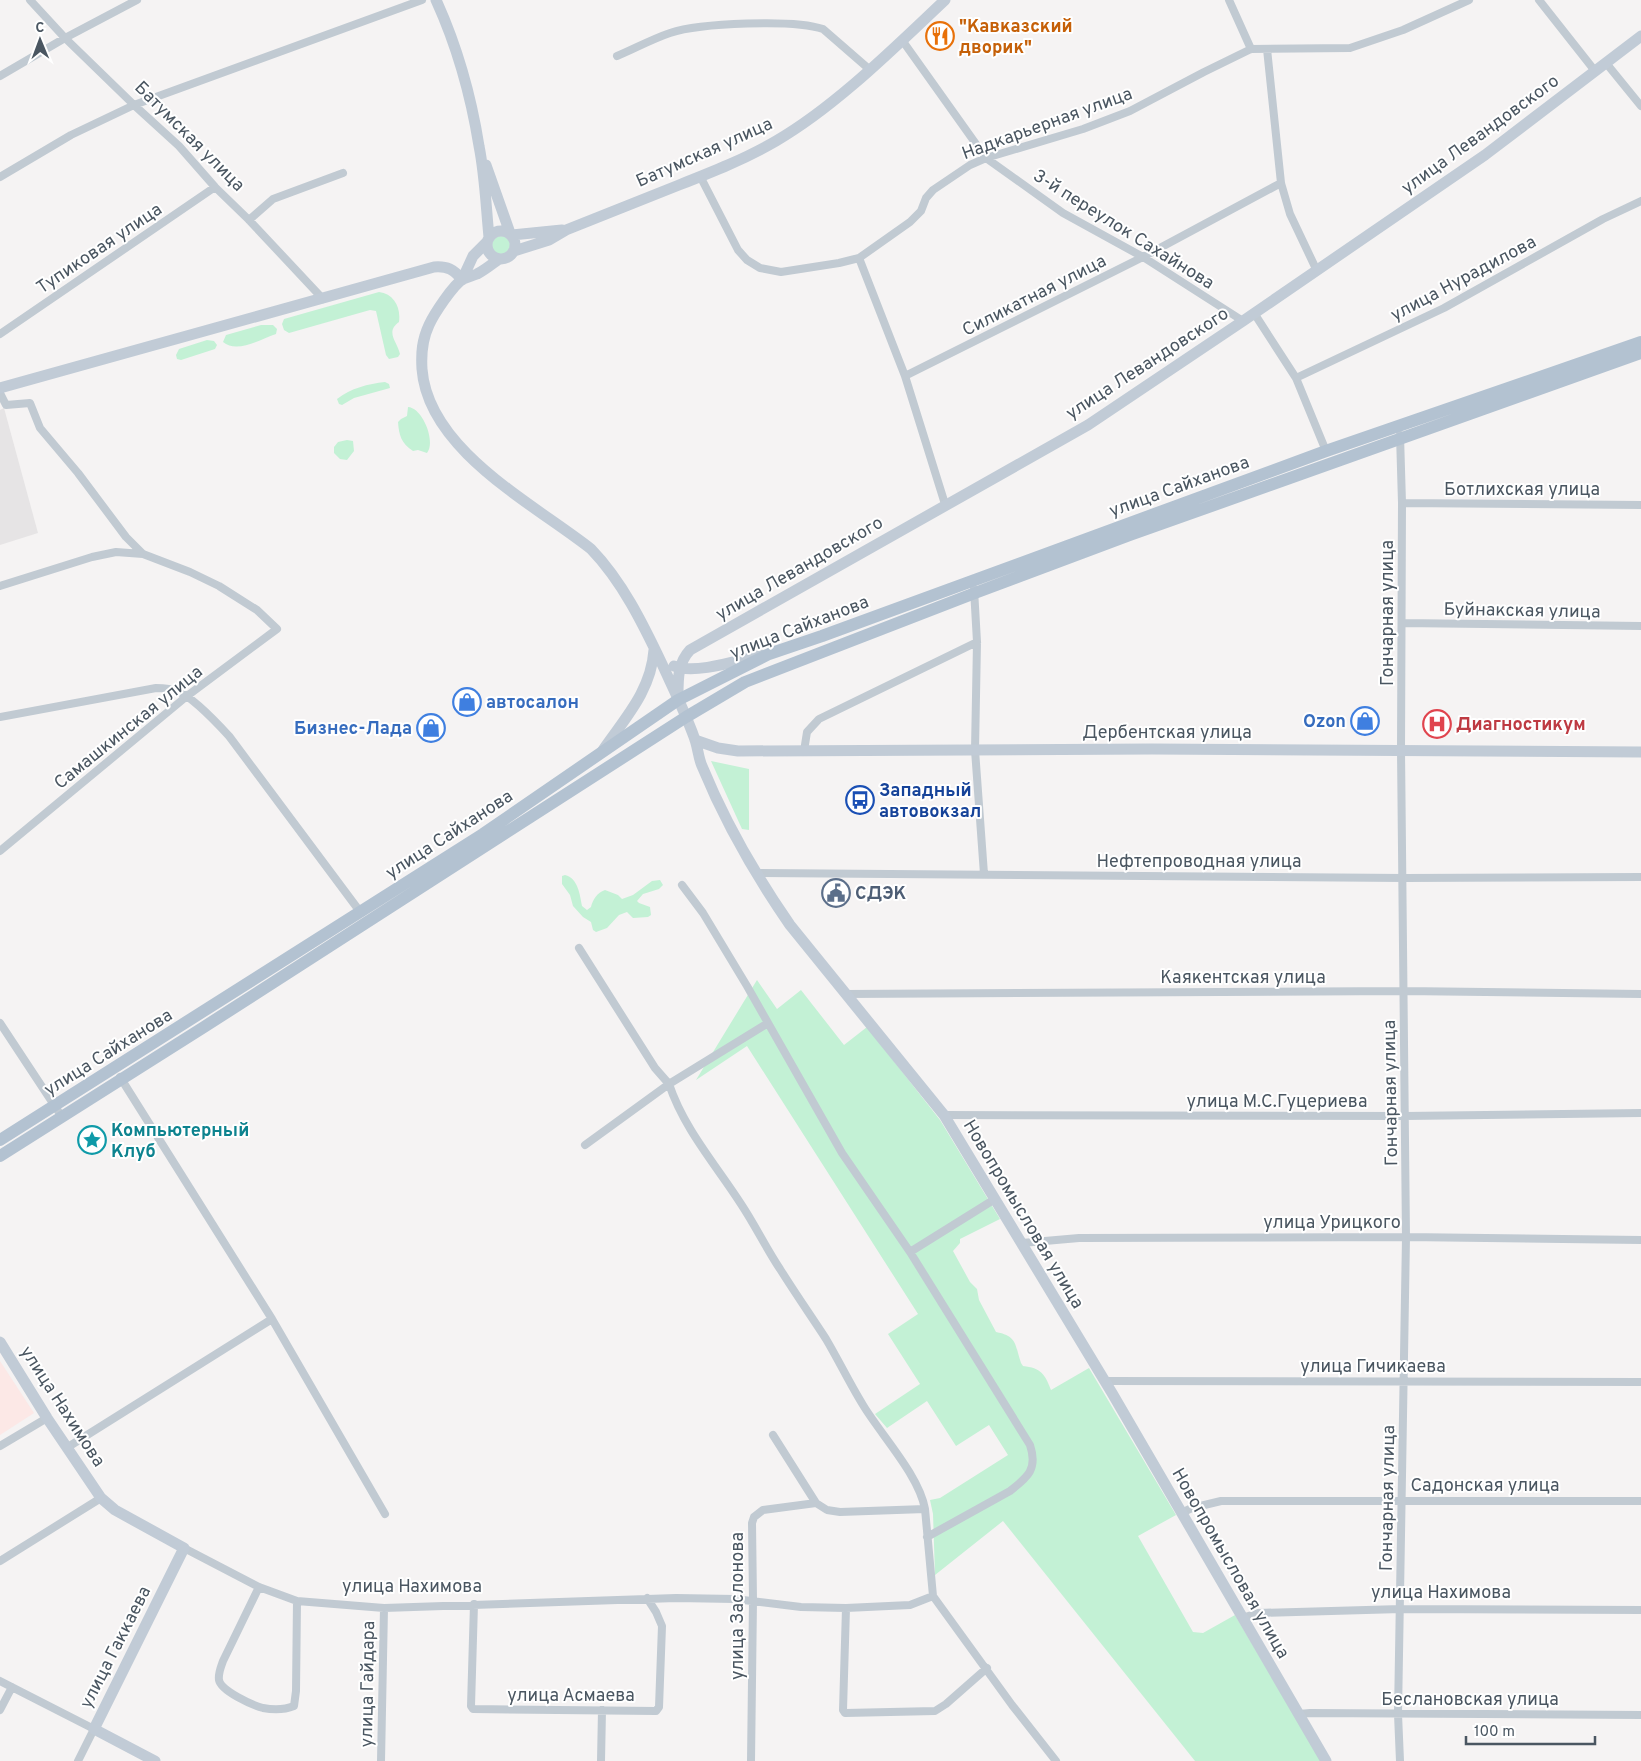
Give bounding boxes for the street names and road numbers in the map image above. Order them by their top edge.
street label: улица Левандовского [1397,70,1564,200]
street label: Батумская улица [129,77,249,197]
street label: Надкарьерная улица [959,83,1136,166]
street label: Батумская улица [633,113,776,194]
street label: 3-й переулок Сахайнова [1028,165,1218,296]
street label: Тупиковая улица [33,199,167,300]
street label: улица Нурадилова [1387,231,1541,327]
street label: Силикатная улица [959,250,1111,343]
street label: улица Левандовского [1062,303,1234,426]
street label: улица Сайханова [1106,451,1253,523]
street label: Ботлихская улица [1444,479,1600,502]
street label: улица Левандовского [712,512,888,627]
street label: Гончарная улица [1377,540,1400,686]
street label: улица Сайханова [727,591,872,666]
street label: Буйнакская улица [1443,599,1601,624]
street label: Самашкинская улица [50,661,208,795]
street label: Дербентская улица [1082,722,1252,745]
street label: улица Сайханова [382,785,518,885]
street label: Нефтепроводная улица [1096,851,1302,874]
street label: Каякентская улица [1160,967,1326,990]
street label: улица Сайханова [40,1004,177,1102]
street label: Гончарная улица [1379,1020,1404,1166]
street label: улица М.С.Гуцериева [1187,1091,1367,1114]
street label: Новопромысловая улица [957,1116,1088,1314]
street label: улица Урицкого [1263,1212,1401,1235]
street label: улица Нахимова [14,1342,109,1472]
street label: улица Гичикаева [1300,1356,1446,1379]
street label: Гончарная улица [1376,1425,1401,1571]
street label: Новопромысловая улица [1166,1464,1294,1663]
street label: Садонская улица [1410,1475,1560,1498]
street label: улица Заслонова [727,1532,750,1680]
street label: улица Нахимова [342,1576,482,1599]
street label: улица Нахимова [1371,1582,1511,1605]
street label: улица Гаккаева [76,1583,157,1713]
street label: улица Гайдара [356,1620,381,1748]
street label: улица Асмаева [507,1685,635,1708]
street label: Беслановская улица [1381,1689,1559,1712]

